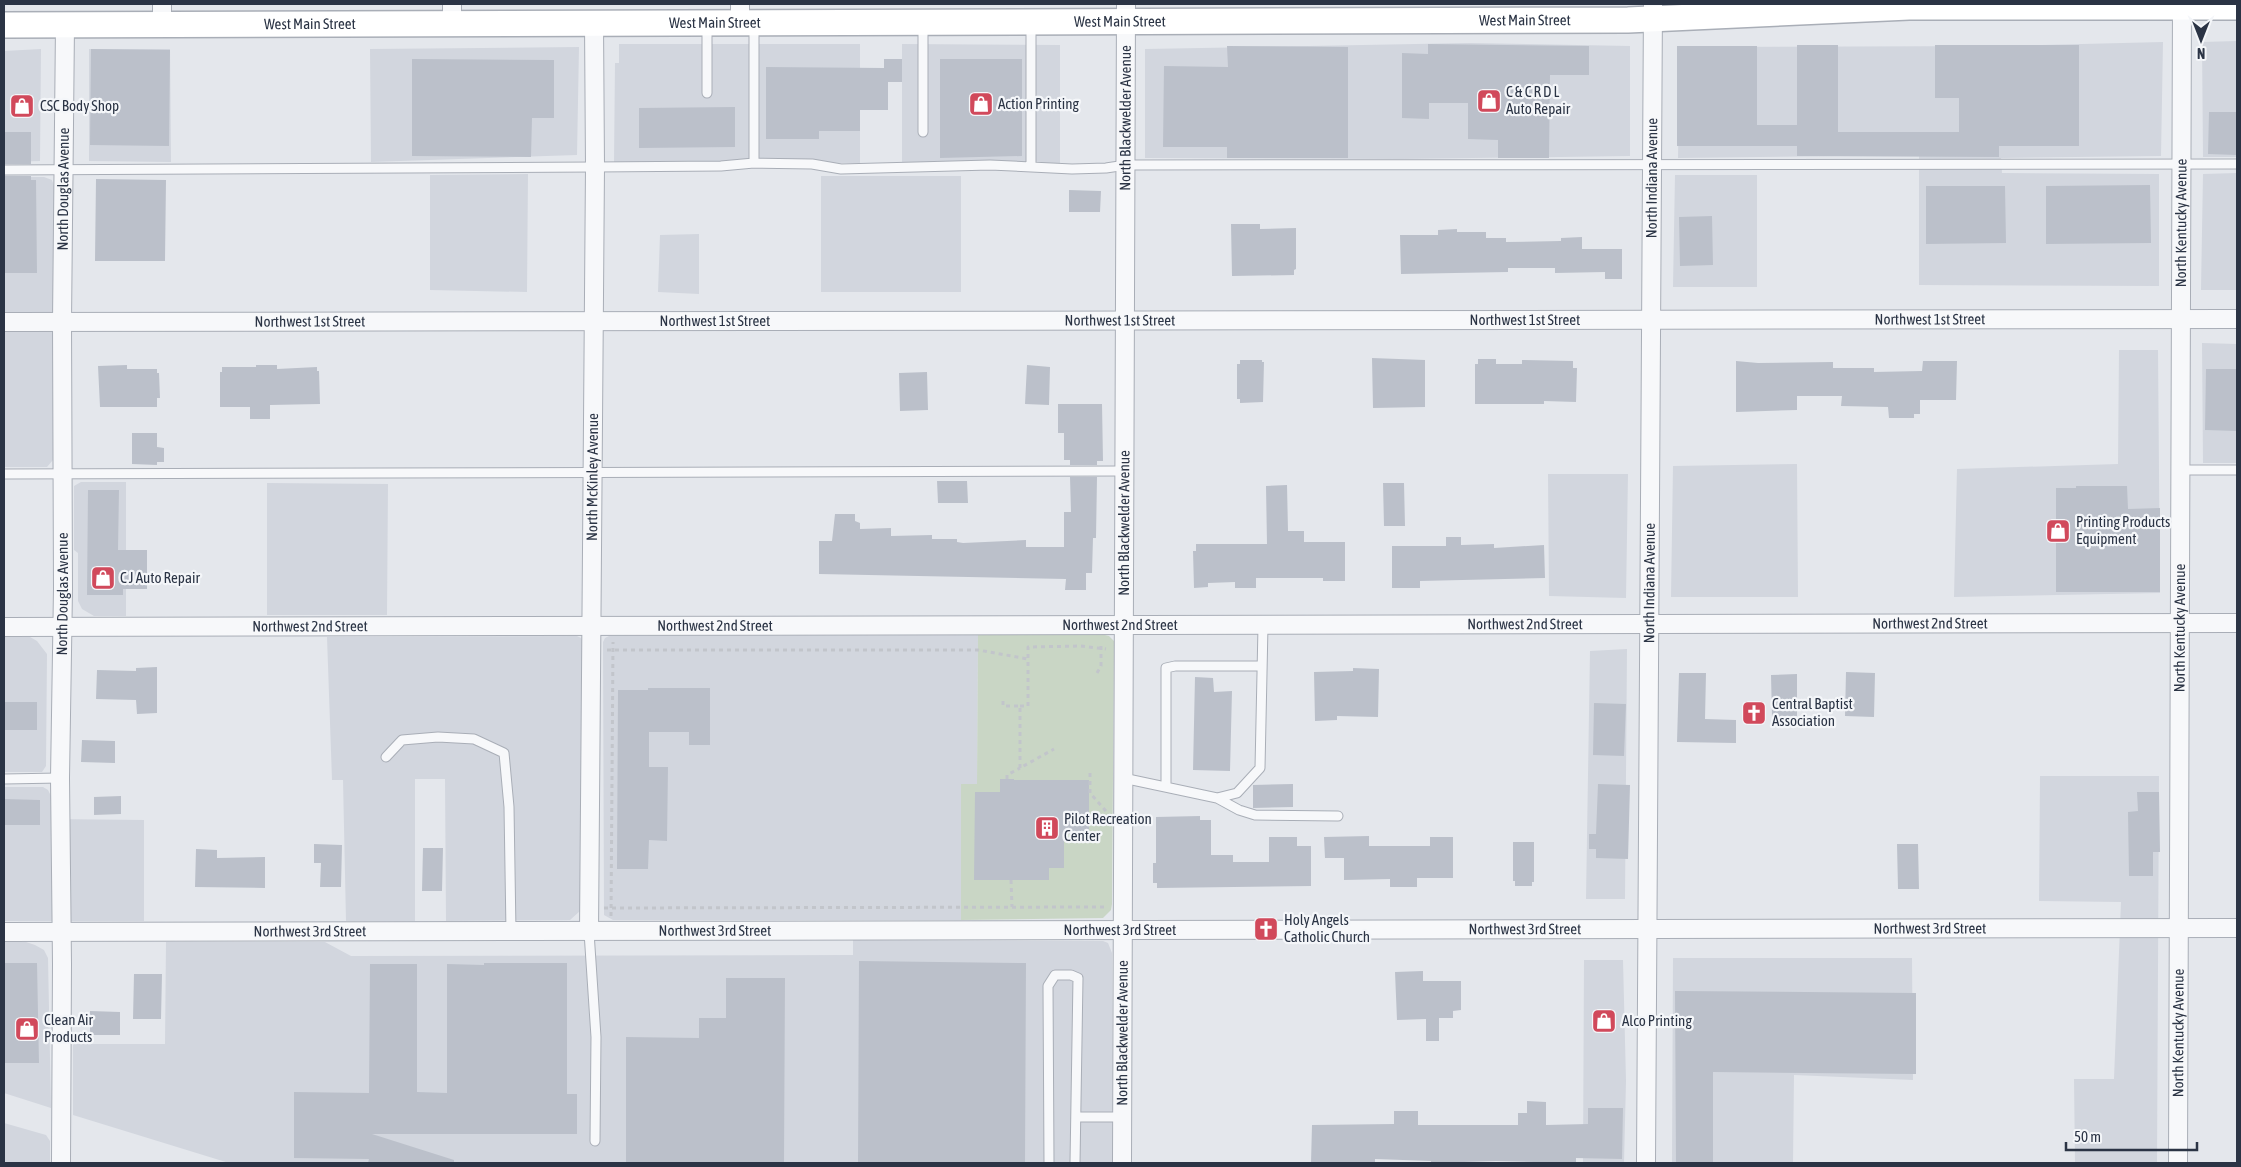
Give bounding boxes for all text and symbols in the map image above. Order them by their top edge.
street label: West Main Street [1479,11,1571,28]
street label: West Main Street [1074,12,1166,30]
street label: West Main Street [669,14,761,31]
street label: West Main Street [264,15,356,32]
north arrow [2176,15,2226,65]
street label: North Blackwelder Avenue [1116,45,1134,191]
text: N [2197,45,2205,61]
place label: C & C R D L Auto Repair [1506,83,1571,117]
shop icon: C & C R D L Auto Repair [1476,88,1502,114]
shop icon: Action Printing [968,91,994,117]
shop icon: CSC Body Shop [9,93,35,119]
place label: Action Printing [998,95,1080,112]
place label: CSC Body Shop [40,97,119,114]
street label: North Indiana Avenue [1643,118,1660,238]
street label: North Douglas Avenue [54,127,72,251]
street label: North Kentucky Avenue [2172,158,2189,287]
street label: Northwest 1st Street [1875,310,1985,327]
street label: Northwest 1st Street [1065,311,1175,329]
street label: Northwest 1st Street [1470,311,1580,328]
street label: Northwest 1st Street [660,312,770,329]
street label: Northwest 1st Street [255,313,365,330]
street label: North McKinley Avenue [583,413,601,541]
street label: North Blackwelder Avenue [1115,450,1132,596]
place label: Printing Products Equipment [2076,513,2170,547]
shop icon: Printing Products Equipment [2045,518,2071,544]
street label: North Indiana Avenue [1640,523,1658,643]
street label: North Douglas Avenue [53,532,71,656]
street label: North Kentucky Avenue [2171,563,2188,692]
shop icon: C J Auto Repair [90,565,116,591]
place label: C J Auto Repair [120,569,200,586]
street label: Northwest 2nd Street [1872,614,1988,632]
street label: Northwest 2nd Street [1467,615,1583,632]
street label: Northwest 2nd Street [1062,616,1178,633]
street label: Northwest 2nd Street [252,617,368,635]
street label: Northwest 2nd Street [657,617,773,634]
place label: Central Baptist Association [1772,695,1853,729]
church icon: Central Baptist Association [1741,700,1767,726]
place label: Pilot Recreation Center [1064,810,1152,844]
building icon: Pilot Recreation Center [1034,815,1060,841]
place label: Holy Angels Catholic Church [1284,911,1370,945]
church icon: Holy Angels Catholic Church [1253,916,1279,942]
street label: Northwest 3rd Street [1874,919,1986,937]
street label: Northwest 3rd Street [1469,920,1581,937]
street label: Northwest 3rd Street [1064,921,1176,938]
street label: Northwest 3rd Street [254,922,366,940]
street label: Northwest 3rd Street [659,922,771,939]
street label: North Blackwelder Avenue [1113,960,1131,1106]
street label: North Kentucky Avenue [2169,968,2187,1097]
shop icon: Alco Printing [1591,1008,1617,1034]
place label: Clean Air Products [44,1011,93,1045]
place label: Alco Printing [1622,1012,1692,1029]
shop icon: Clean Air Products [14,1016,40,1042]
scale bar [2066,1120,2197,1152]
text: 50 m [2074,1128,2101,1145]

